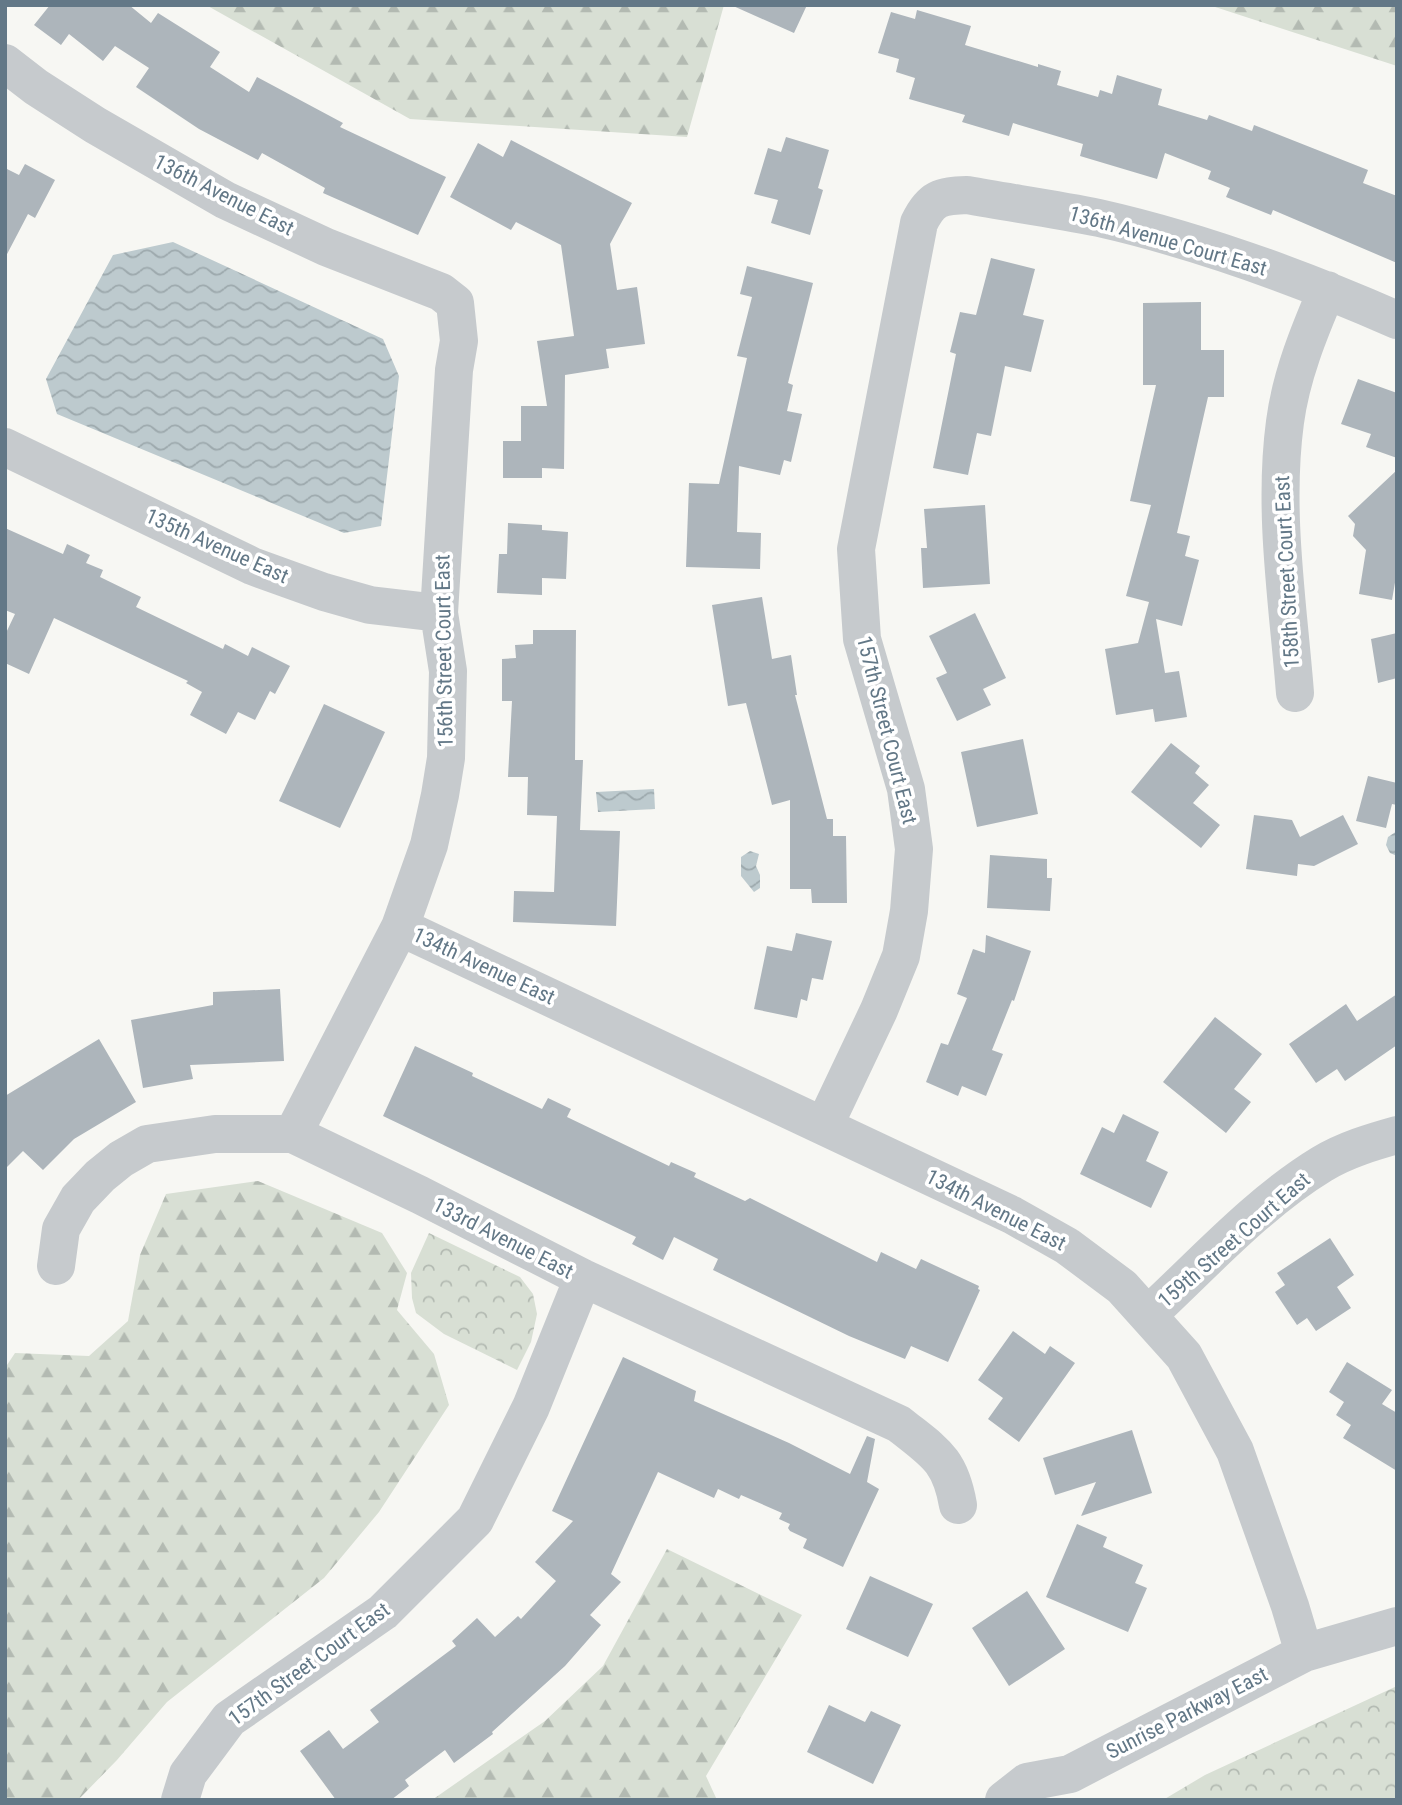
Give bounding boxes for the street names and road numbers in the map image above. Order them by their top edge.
street label: 136th Avenue East [150,149,298,241]
street label: 136th Avenue Court East [1066,201,1270,281]
street label: 158th Street Court East [1270,475,1304,669]
street label: 135th Avenue East [142,504,292,588]
street label: 156th Street Court East [430,554,458,748]
street label: 157th Street Court East [852,633,922,827]
street label: 134th Avenue East [409,923,559,1009]
street label: 134th Avenue East [922,1164,1070,1256]
street label: 159th Street Court East [1153,1168,1315,1312]
street label: 133rd Avenue East [429,1192,577,1284]
street label: 157th Street Court East [224,1598,394,1730]
street label: Sunrise Parkway East [1102,1662,1272,1764]

